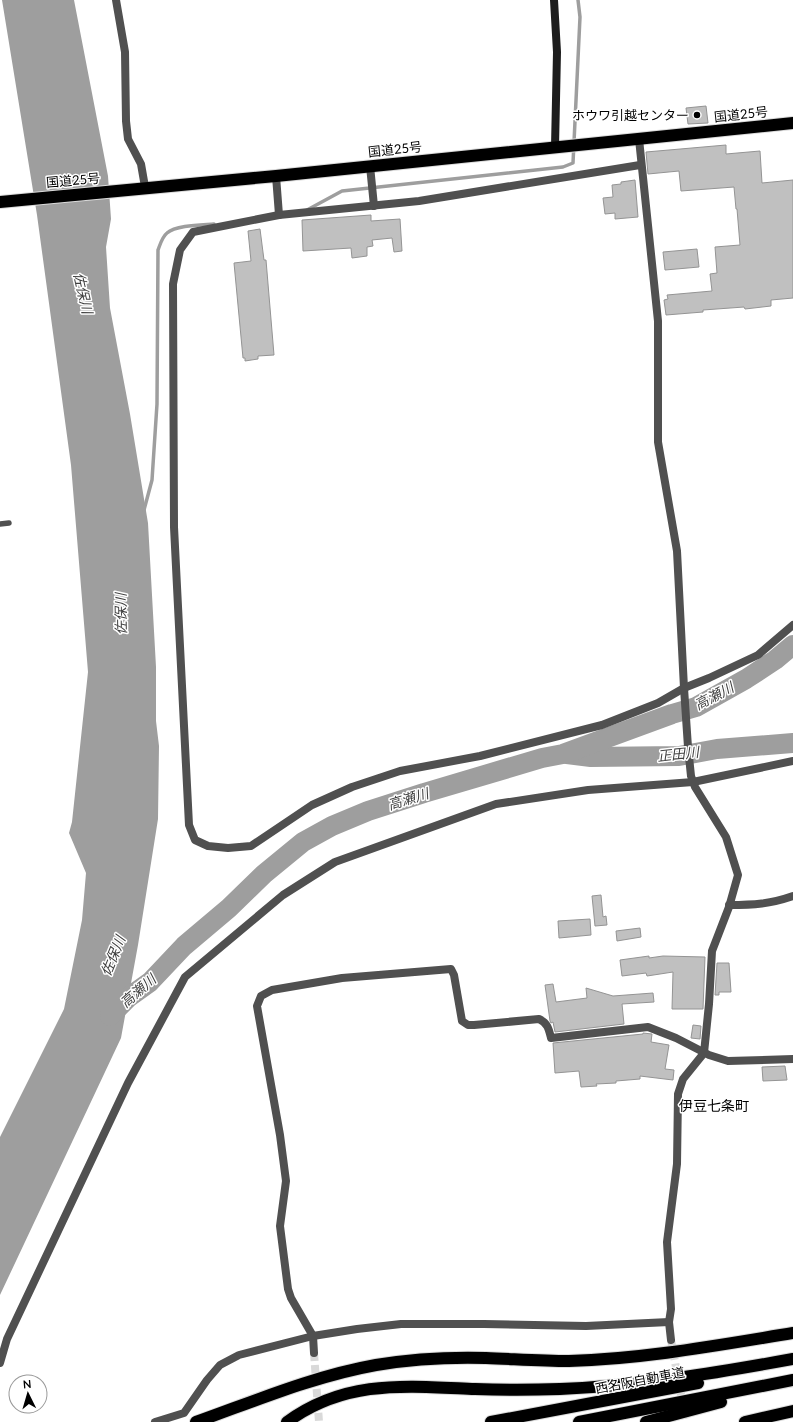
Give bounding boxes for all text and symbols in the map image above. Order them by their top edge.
street label: 国道25号 [713,103,769,125]
place label: ホウワ引越センター [572,107,689,123]
marker: ホウワ引越センター [692,110,702,120]
street label: 国道25号 [367,138,423,160]
street label: 国道25号 [45,170,101,190]
water label: 佐保川 [70,271,97,317]
water label: 佐保川 [112,591,129,635]
water label: 高瀬川 [691,677,738,713]
water label: 正田川 [656,743,702,764]
water label: 高瀬川 [385,784,432,813]
water label: 佐保川 [97,931,129,978]
water label: 高瀬川 [116,969,161,1011]
district label: 伊豆七条町 [679,1097,749,1114]
street label: 西名阪自動車道 [594,1363,686,1397]
north arrow [8,1374,48,1414]
text: N [22,1377,32,1390]

